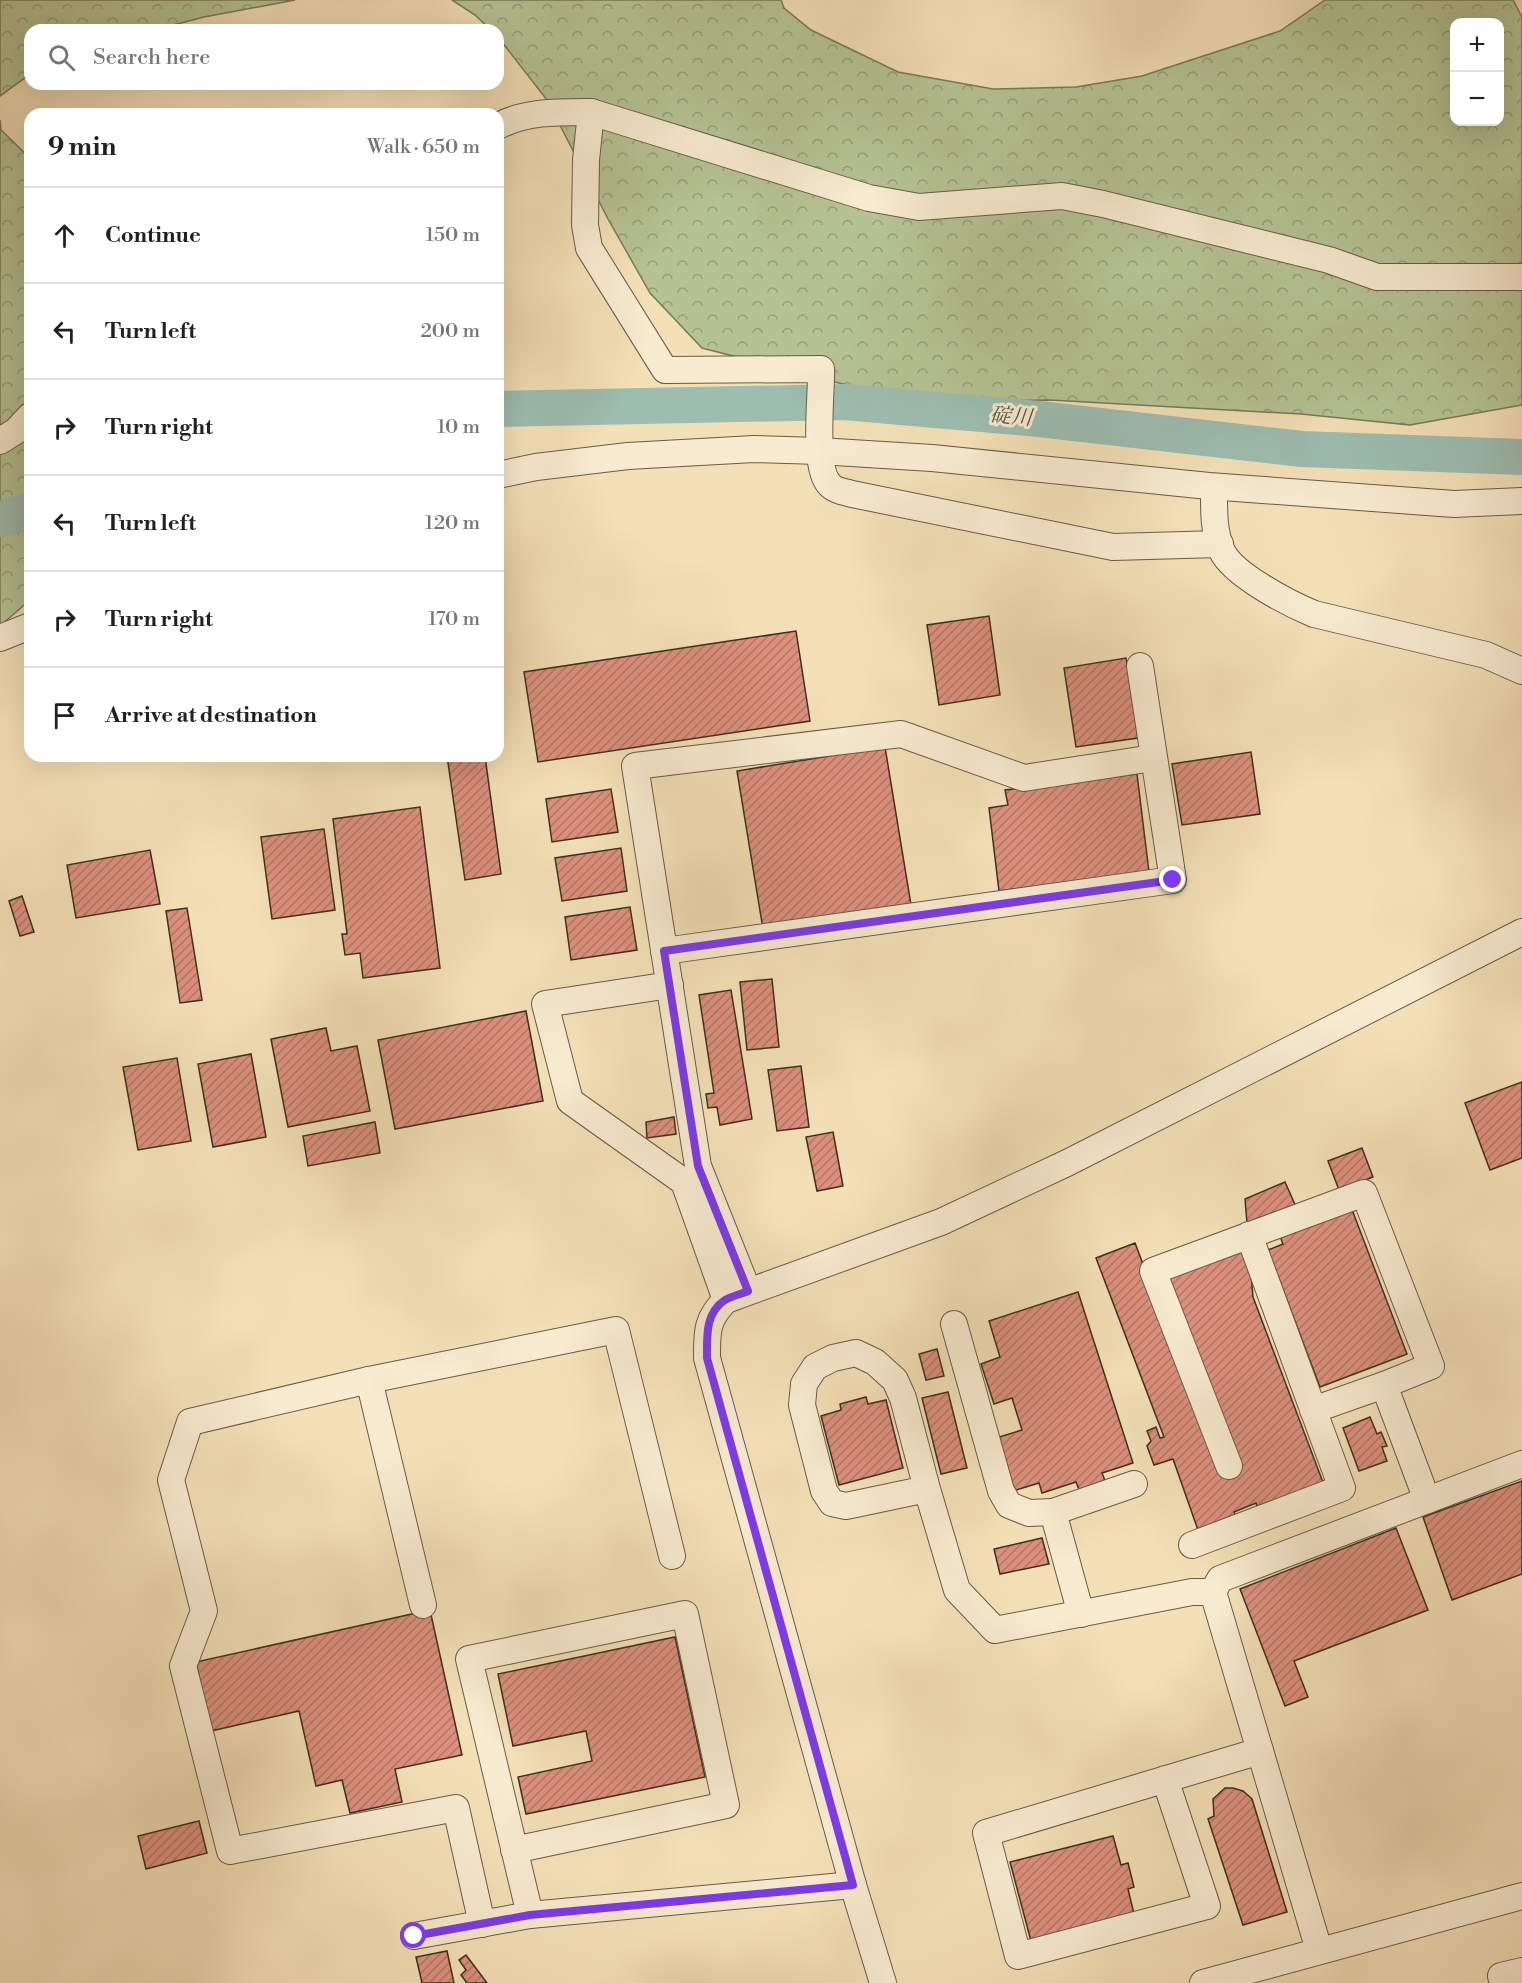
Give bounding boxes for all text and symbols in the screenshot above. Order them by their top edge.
map controls [1450,18,1504,126]
button: + [1450,18,1504,72]
search box [24,24,504,90]
icon: search [45,41,78,74]
text: Search here [93,44,210,71]
button: − [1450,72,1504,126]
text: 9 min [48,131,116,163]
text: Walk · 650 m [367,135,480,160]
icon: ahead [48,219,81,252]
text: Continue [105,222,201,249]
text: 150 m [425,223,480,248]
icon: left [48,315,81,348]
text: Turn left [105,318,196,345]
text: 200 m [420,319,480,344]
water label: 碇川 [989,402,1035,432]
icon: right [48,411,81,444]
text: Turn right [105,414,213,441]
text: 10 m [437,415,480,440]
icon: left [48,507,81,540]
text: Turn left [105,510,196,537]
text: 120 m [425,511,480,536]
icon: right [48,603,81,636]
text: Turn right [105,606,213,633]
text: 170 m [428,607,480,632]
icon: arrive [48,699,81,732]
text: Arrive at destination [105,702,317,729]
route end [1159,866,1185,892]
route start [400,1922,426,1948]

